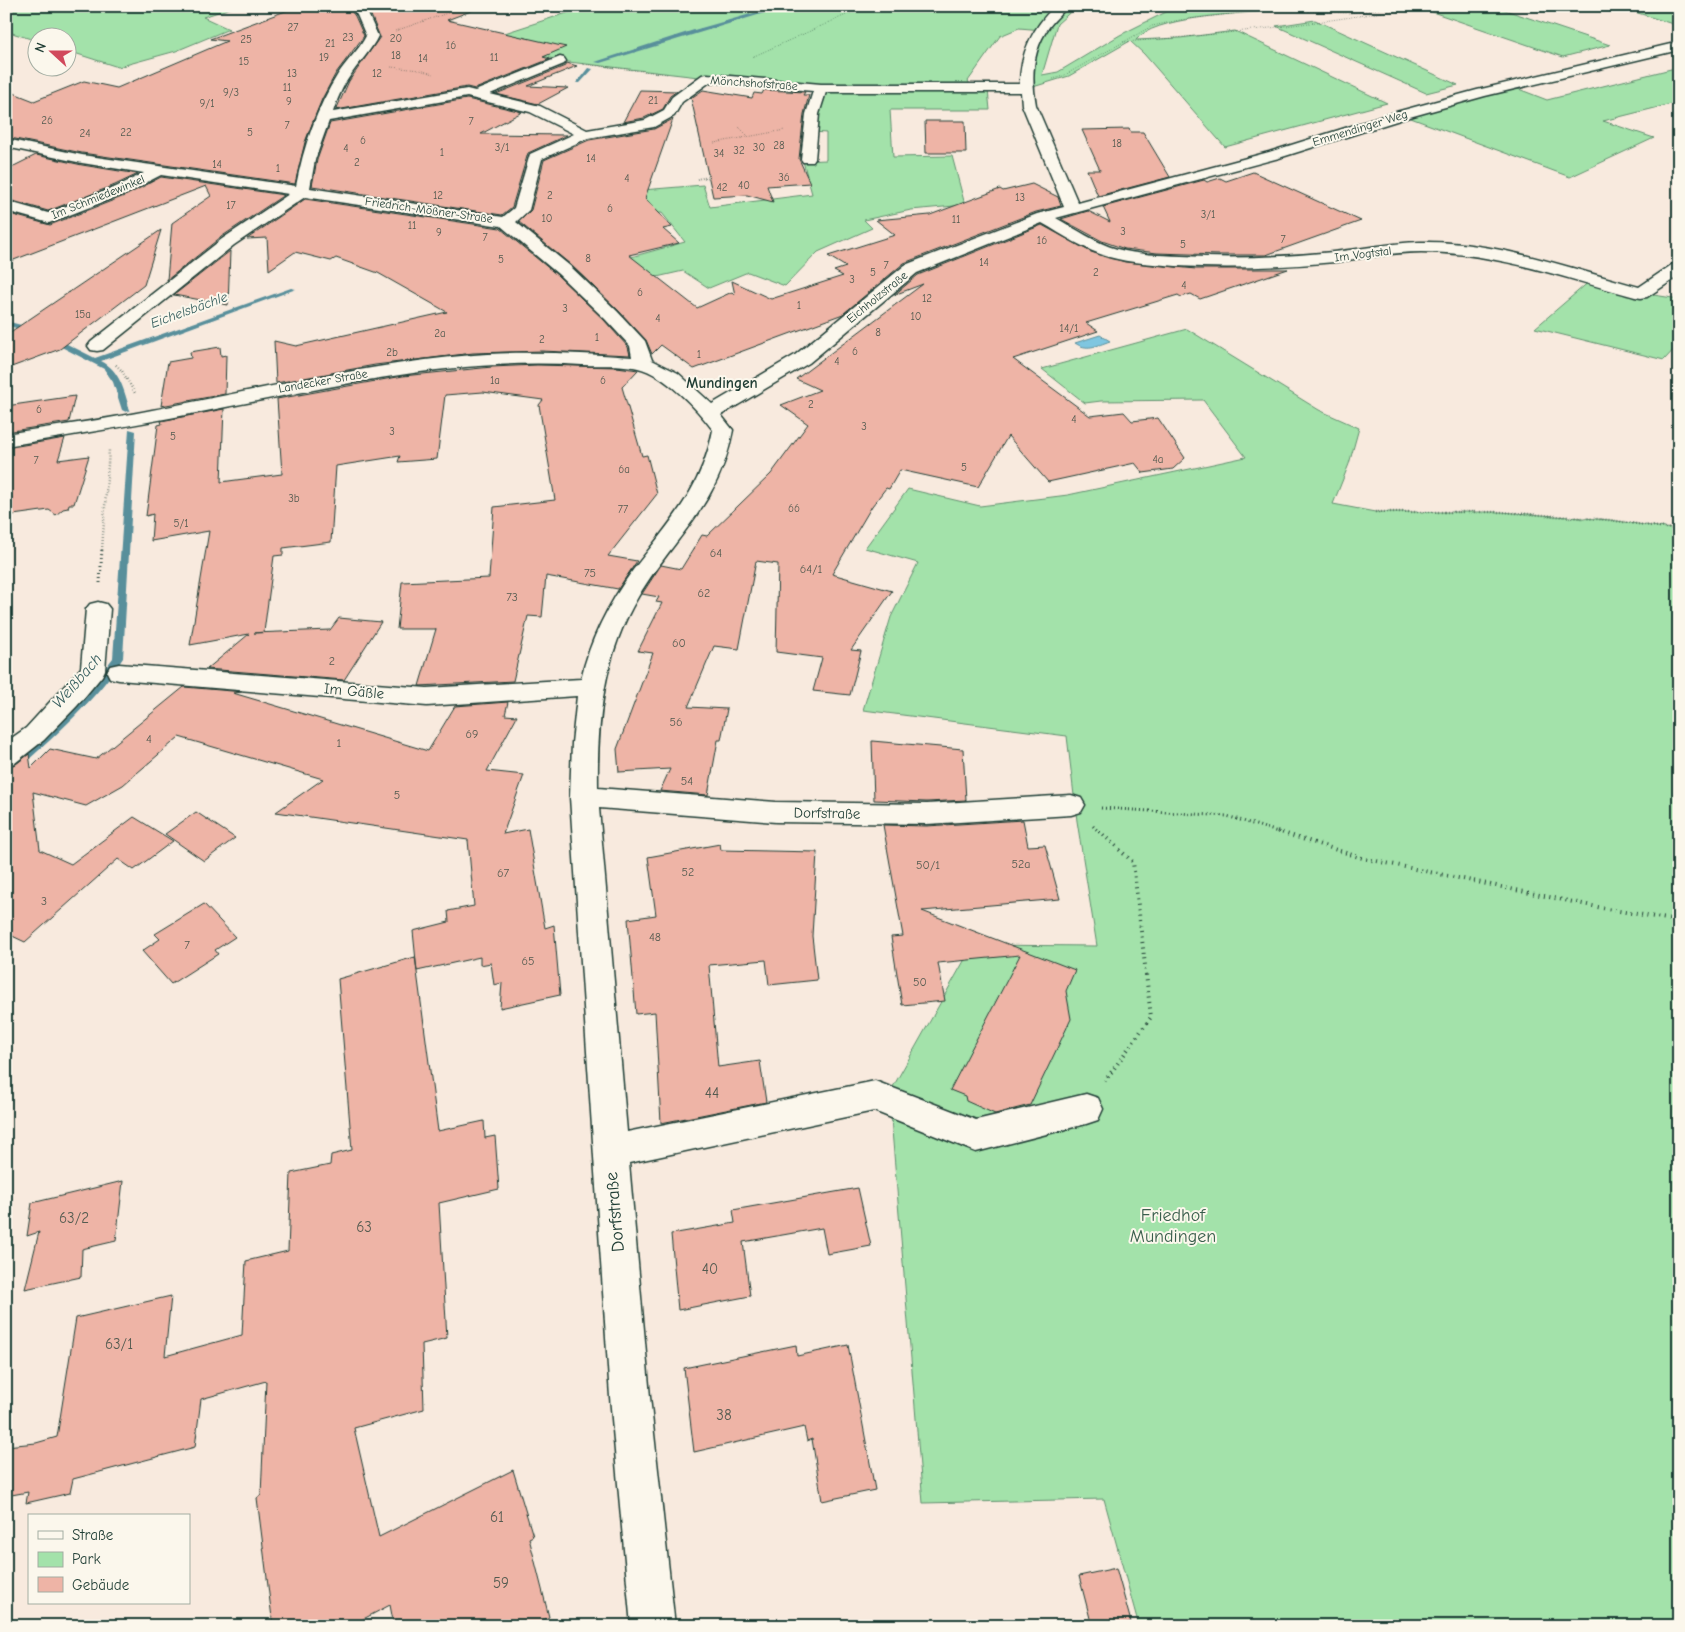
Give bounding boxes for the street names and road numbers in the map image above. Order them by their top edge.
street label: Mönchshofstraße [710,73,798,93]
street label: Emmendinger Weg [1311,107,1409,149]
street label: Im Schmiedewinkel [49,172,147,222]
street label: Friedrich-Mößner-Straße [364,194,494,226]
street label: Im Vogtstal [1334,244,1392,264]
street label: Eichholzstraße [844,268,910,326]
street label: Landecker Straße [277,366,369,396]
street label: Im Gäßle [323,679,385,703]
street label: Dorfstraße [793,803,861,823]
street label: Dorfstraße [601,1171,629,1253]

